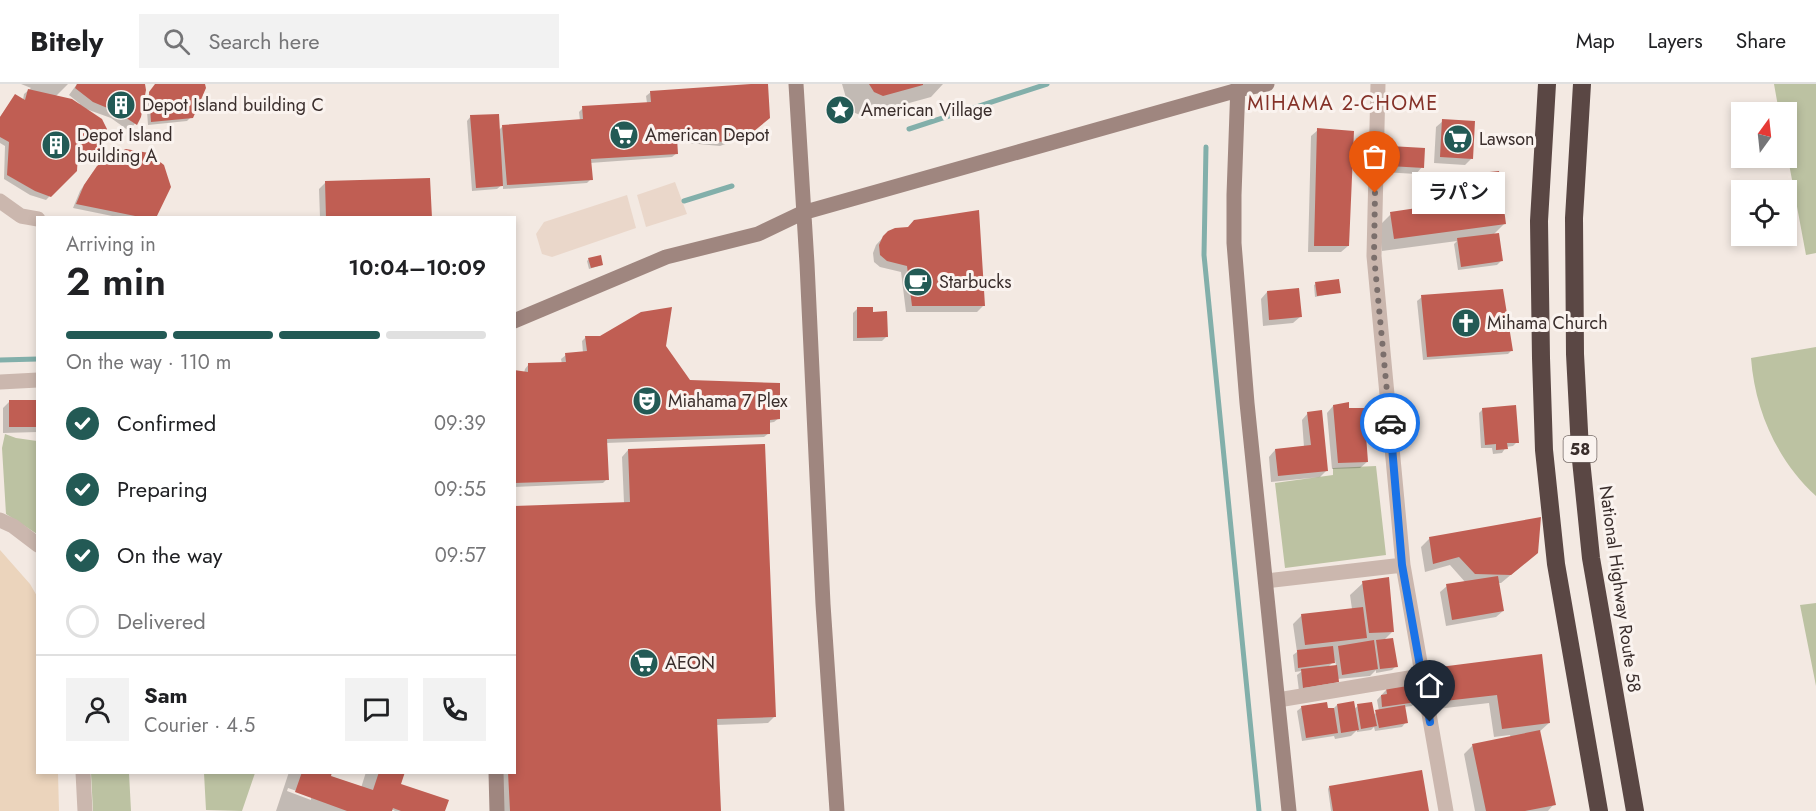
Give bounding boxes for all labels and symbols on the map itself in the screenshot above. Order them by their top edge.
building icon: Depot Island building C [105,89,137,121]
district label: MIHAMA 2-CHOME [1247,89,1439,118]
place label: Depot Island building C [142,92,324,118]
place icon: American Village [824,94,856,126]
place label: American Village [861,97,992,123]
north arrow [1731,102,1797,168]
supermarket icon: American Depot [608,119,640,151]
place label: Depot Island building A [77,122,173,169]
place label: American Depot [645,122,770,148]
supermarket icon: Lawson [1442,123,1474,155]
place label: Lawson [1479,126,1534,152]
building icon: Depot Island building A [40,129,72,161]
pin [1349,131,1400,193]
callout: ラパン [1411,172,1504,214]
cafe icon: Starbucks [902,266,934,298]
place label: Starbucks [939,269,1012,295]
church icon: Mihama Church [1450,307,1482,339]
place label: Mihama Church [1487,310,1608,336]
theatre icon: Miahama 7 Plex [631,385,663,417]
place label: Miahama 7 Plex [668,388,788,414]
courier [1360,393,1420,453]
road number: 58 [1564,436,1596,462]
street label: National Highway Route 58 [1593,484,1647,694]
supermarket icon: AEON [628,647,660,679]
place label: AEON [665,650,715,676]
pin [1404,660,1455,722]

